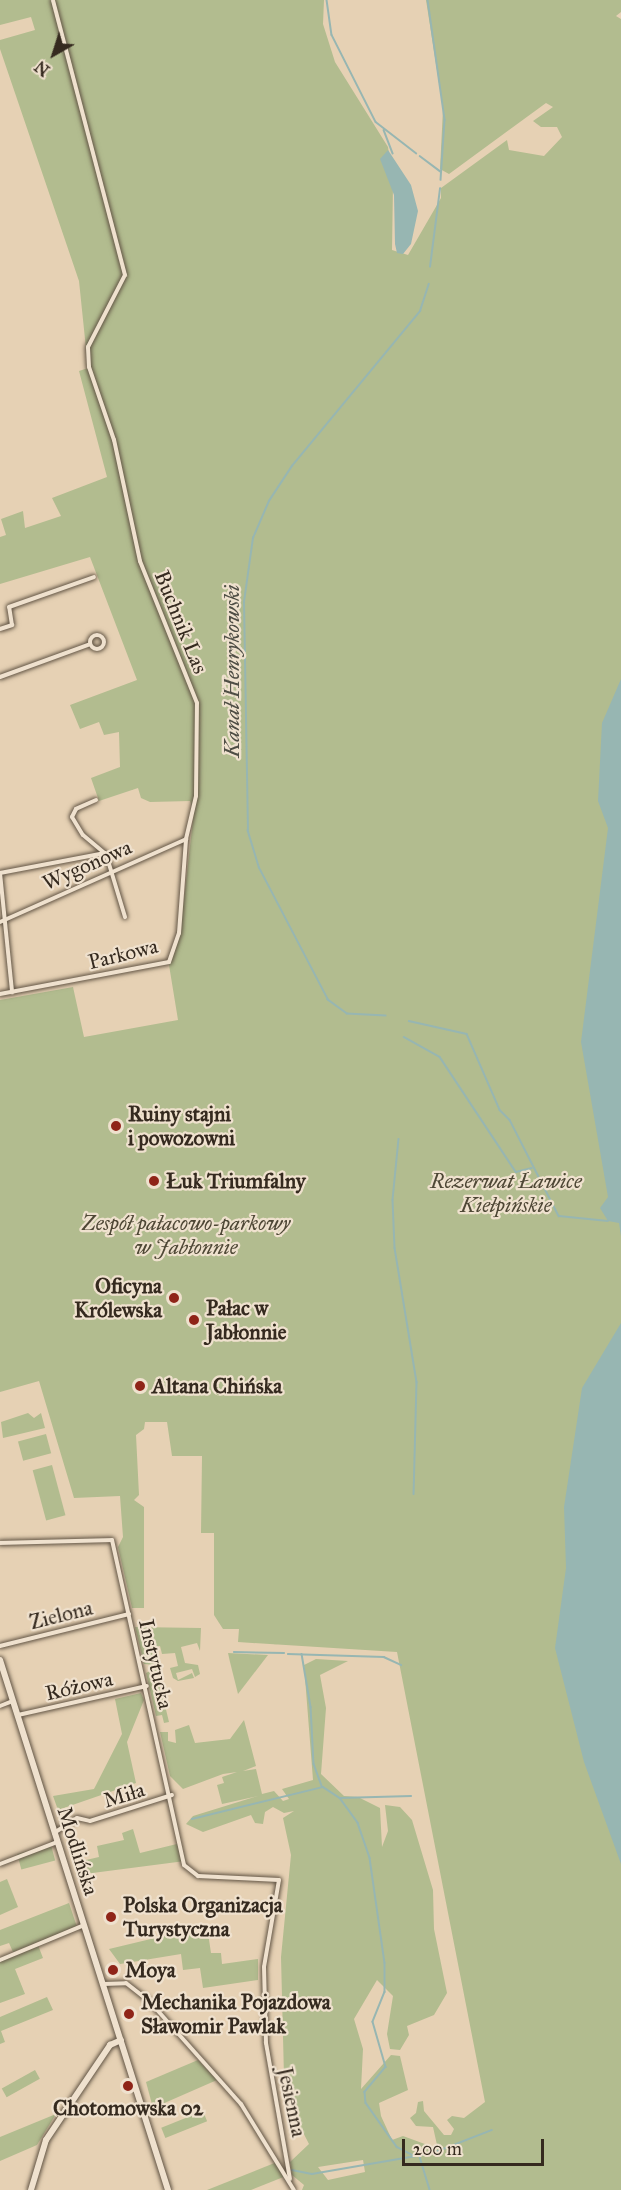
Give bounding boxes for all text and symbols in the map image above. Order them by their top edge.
north arrow [24,24,84,84]
text: N [31,57,54,80]
street label: Buchnik Las [149,567,213,677]
water label: Kanał Henrykowski [219,584,245,758]
street label: Wygonowa [39,834,135,896]
street label: Parkowa [86,933,160,975]
place label: Ruiny stajni i powozowni [128,1101,235,1151]
marker: Ruiny stajni i powozowni [109,1119,123,1133]
place label: Łuk Triumfalny [166,1168,306,1194]
park label: Rezerwat Ławice Kiełpińskie [430,1168,582,1218]
marker: Łuk Triumfalny [147,1174,161,1188]
park label: Zespół pałacowo-parkowy w Jabłonnie [82,1210,290,1260]
place label: Oficyna Królewska [74,1273,162,1323]
marker: Oficyna Królewska [167,1291,181,1305]
place label: Pałac w Jabłonnie [206,1295,286,1345]
marker: Pałac w Jabłonnie [187,1313,201,1327]
place label: Altana Chińska [152,1373,282,1399]
marker: Altana Chińska [133,1379,147,1393]
street label: Zielona [27,1595,95,1635]
street label: Instytucka [133,1617,179,1711]
street label: Różowa [43,1666,115,1706]
street label: Miła [100,1777,148,1813]
street label: Modlińska [52,1803,104,1899]
place label: Polska Organizacja Turystyczna [123,1892,283,1942]
marker: Polska Organizacja Turystyczna [104,1910,118,1924]
place label: Moya [125,1957,176,1983]
marker: Moya [106,1963,120,1977]
place label: Mechanika Pojazdowa Sławomir Pawlak [141,1989,331,2039]
marker: Mechanika Pojazdowa Sławomir Pawlak [122,2007,136,2021]
street label: Jesienna [272,2065,312,2139]
marker: Chotomowska 02 [121,2079,135,2093]
place label: Chotomowska 02 [53,2095,203,2121]
scale bar [405,2127,548,2165]
text: 200 m [413,2138,462,2160]

